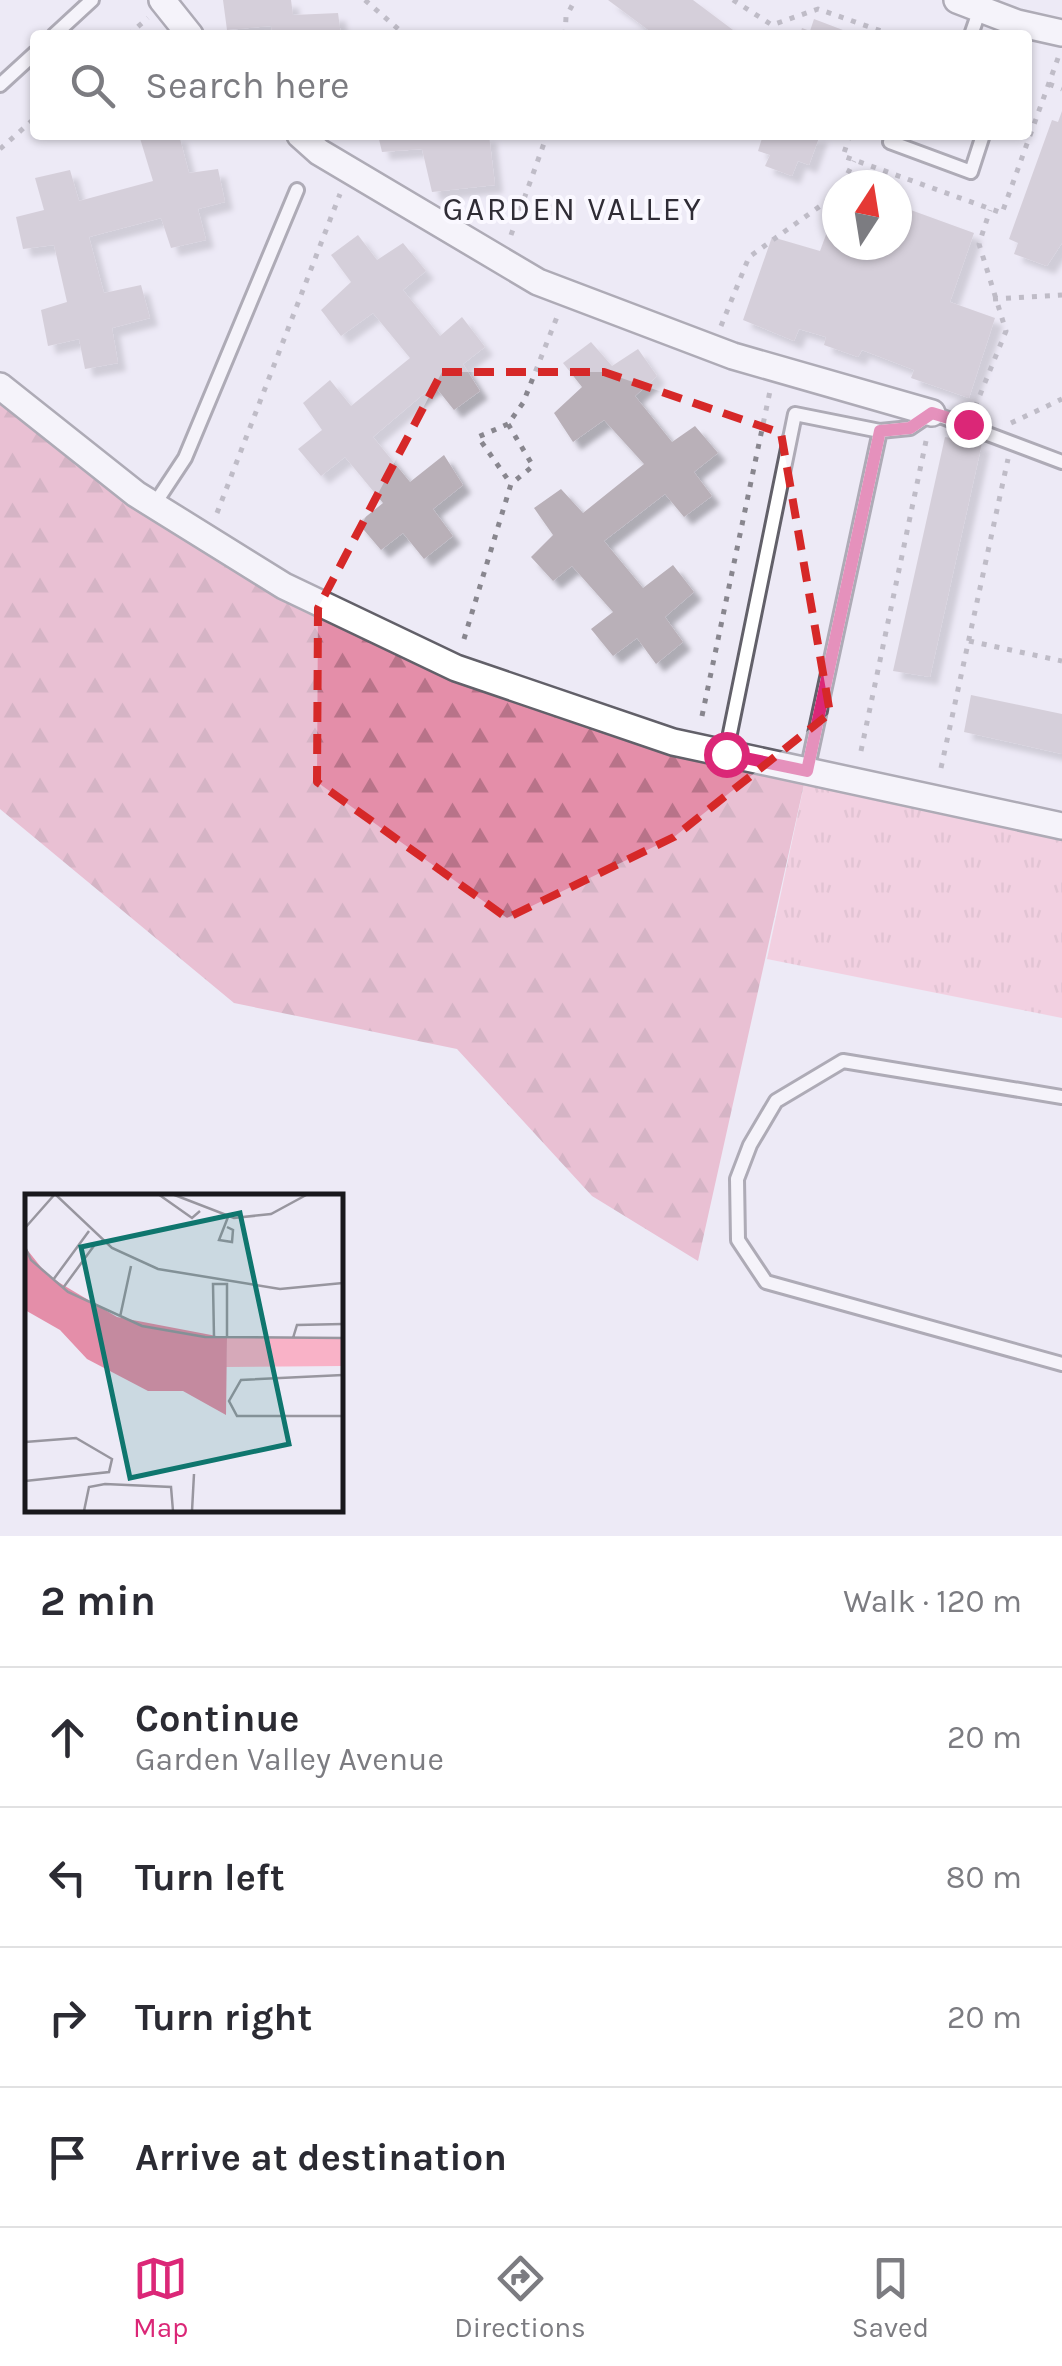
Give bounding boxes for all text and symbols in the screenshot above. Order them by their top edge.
search box [30,30,1032,140]
icon: search [65,58,120,113]
text: Search here [145,63,349,108]
north arrow [822,170,912,260]
district label: GARDEN VALLEY [443,191,703,228]
route end [946,402,992,448]
route start [704,732,750,778]
inset map [25,1194,342,1511]
text: 2 min [40,1576,156,1626]
text: Walk · 120 m [843,1583,1022,1620]
text: Continue [135,1696,299,1741]
icon: ahead [40,1710,95,1765]
text: 20 m [947,1719,1022,1756]
text: Garden Valley Avenue [135,1741,444,1778]
icon: left [40,1850,95,1905]
text: Turn left [135,1855,285,1900]
text: 80 m [946,1859,1022,1896]
icon: right [40,1990,95,2045]
text: Turn right [135,1995,312,2040]
text: 20 m [947,1999,1022,2036]
icon: arrive [40,2130,95,2185]
text: Arrive at destination [135,2135,507,2180]
tab: Map [133,2251,188,2344]
tab: Directions [454,2251,586,2344]
tab: Saved [852,2251,929,2344]

